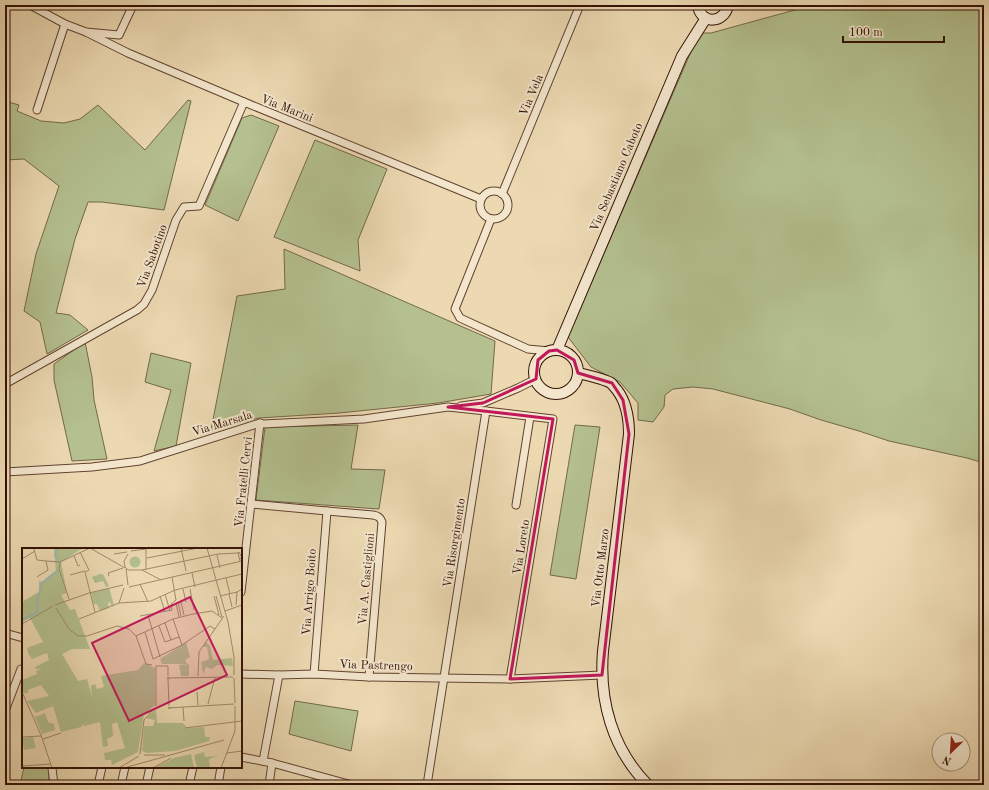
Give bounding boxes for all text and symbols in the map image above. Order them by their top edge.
scale bar [843,18,944,44]
text: 100 m [849,27,883,39]
street label: Via Vela [518,73,546,118]
street label: Via Marini [259,93,314,125]
street label: Via Sebastiano Caboto [589,121,645,234]
street label: Via Sabotino [136,223,170,290]
street label: Via Marsala [191,409,254,439]
street label: Via Fratelli Cervi [233,436,255,528]
street label: Via Risorgimento [442,497,468,589]
street label: Via Loreto [512,519,532,576]
street label: Via Otto Marzo [590,528,612,608]
street label: Via A. Castiglioni [357,533,377,626]
inset map [22,548,242,768]
street label: Via Arrigo Boito [301,548,319,636]
street label: Via Pastrengo [339,659,413,673]
north arrow [931,732,971,772]
text: N [941,753,954,766]

